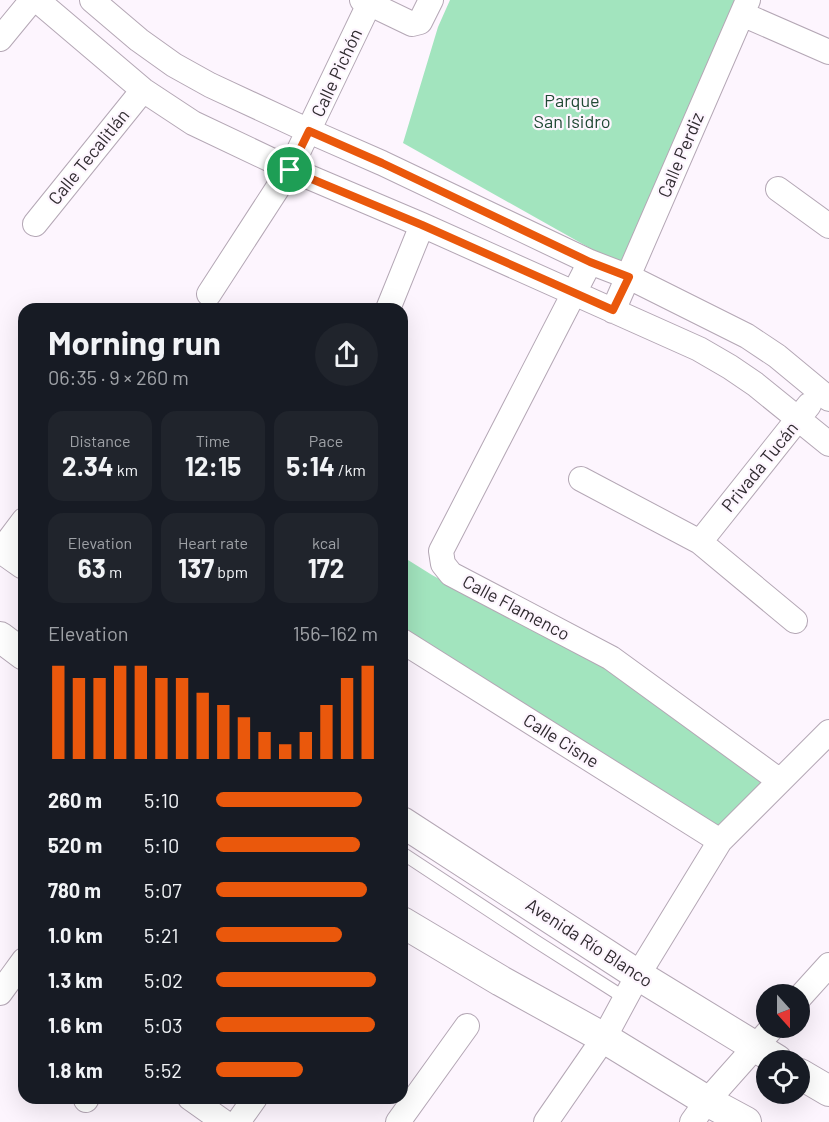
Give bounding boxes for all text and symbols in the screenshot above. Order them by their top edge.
street label: Calle Pichón [306,25,366,120]
park label: Parque San Isidro [534,89,611,132]
street label: Calle Tecalitlán [43,104,134,209]
street label: Calle Perdiz [652,109,708,200]
pin [264,144,315,195]
icon: arrive [273,153,306,186]
text: Morning run [48,322,221,362]
button: share [315,323,378,386]
text: 06:35 · 9 × 260 m [48,365,189,389]
street label: Privada Tucán [716,417,802,516]
text: Distance [70,431,130,450]
text: Time [196,431,230,450]
text: Pace [309,431,343,450]
text: 2.34 [62,450,113,481]
text: 12:15 [185,450,241,481]
text: 5:14 [286,450,335,481]
text: km [113,460,138,479]
text: /km [335,460,366,479]
text: Elevation [68,533,132,552]
text: Heart rate [178,533,248,552]
text: kcal [312,533,340,552]
text: 63 [78,552,106,583]
text: 137 [178,552,214,583]
text: 172 [308,552,344,583]
text: m [106,562,122,581]
text: bpm [214,562,248,581]
street label: Calle Flamenco [459,570,574,645]
text: Elevation [48,621,129,645]
text: 156–162 m [293,621,378,645]
street label: Calle Cisne [520,708,603,772]
text: 260 m [48,788,102,812]
text: 5:10 [144,788,179,812]
text: 520 m [48,833,102,857]
text: 5:10 [144,833,179,857]
text: 780 m [48,878,101,902]
text: 5:07 [144,878,182,902]
street label: Avenida Río Blanco [522,893,657,991]
text: 1.0 km [48,923,103,947]
text: 5:21 [144,923,179,947]
text: 1.3 km [48,968,103,992]
text: 5:02 [144,968,183,992]
north arrow [756,984,810,1038]
map controls [756,984,810,1104]
text: 1.6 km [48,1013,103,1037]
text: 5:03 [144,1013,183,1037]
button: locate [756,1050,810,1104]
text: 1.8 km [48,1058,103,1082]
text: 5:52 [144,1058,182,1082]

